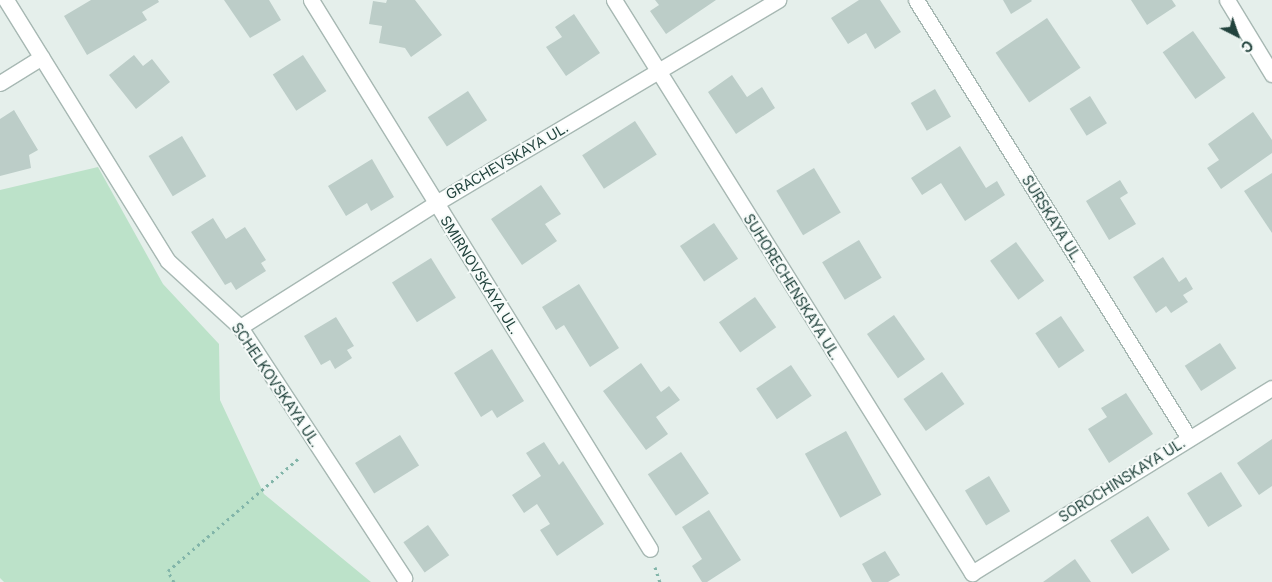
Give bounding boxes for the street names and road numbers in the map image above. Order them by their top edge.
street label: GRACHEVSKAYA UL. [443,119,571,203]
street label: SURSKAYA UL. [1018,172,1086,266]
street label: SUHORECHENSKAYA UL. [740,211,844,363]
street label: SMIRNOVSKAYA UL. [437,213,523,337]
street label: SCHELKOVSKAYA UL. [228,320,324,450]
street label: SOROCHINSKAYA UL. [1056,434,1188,526]

